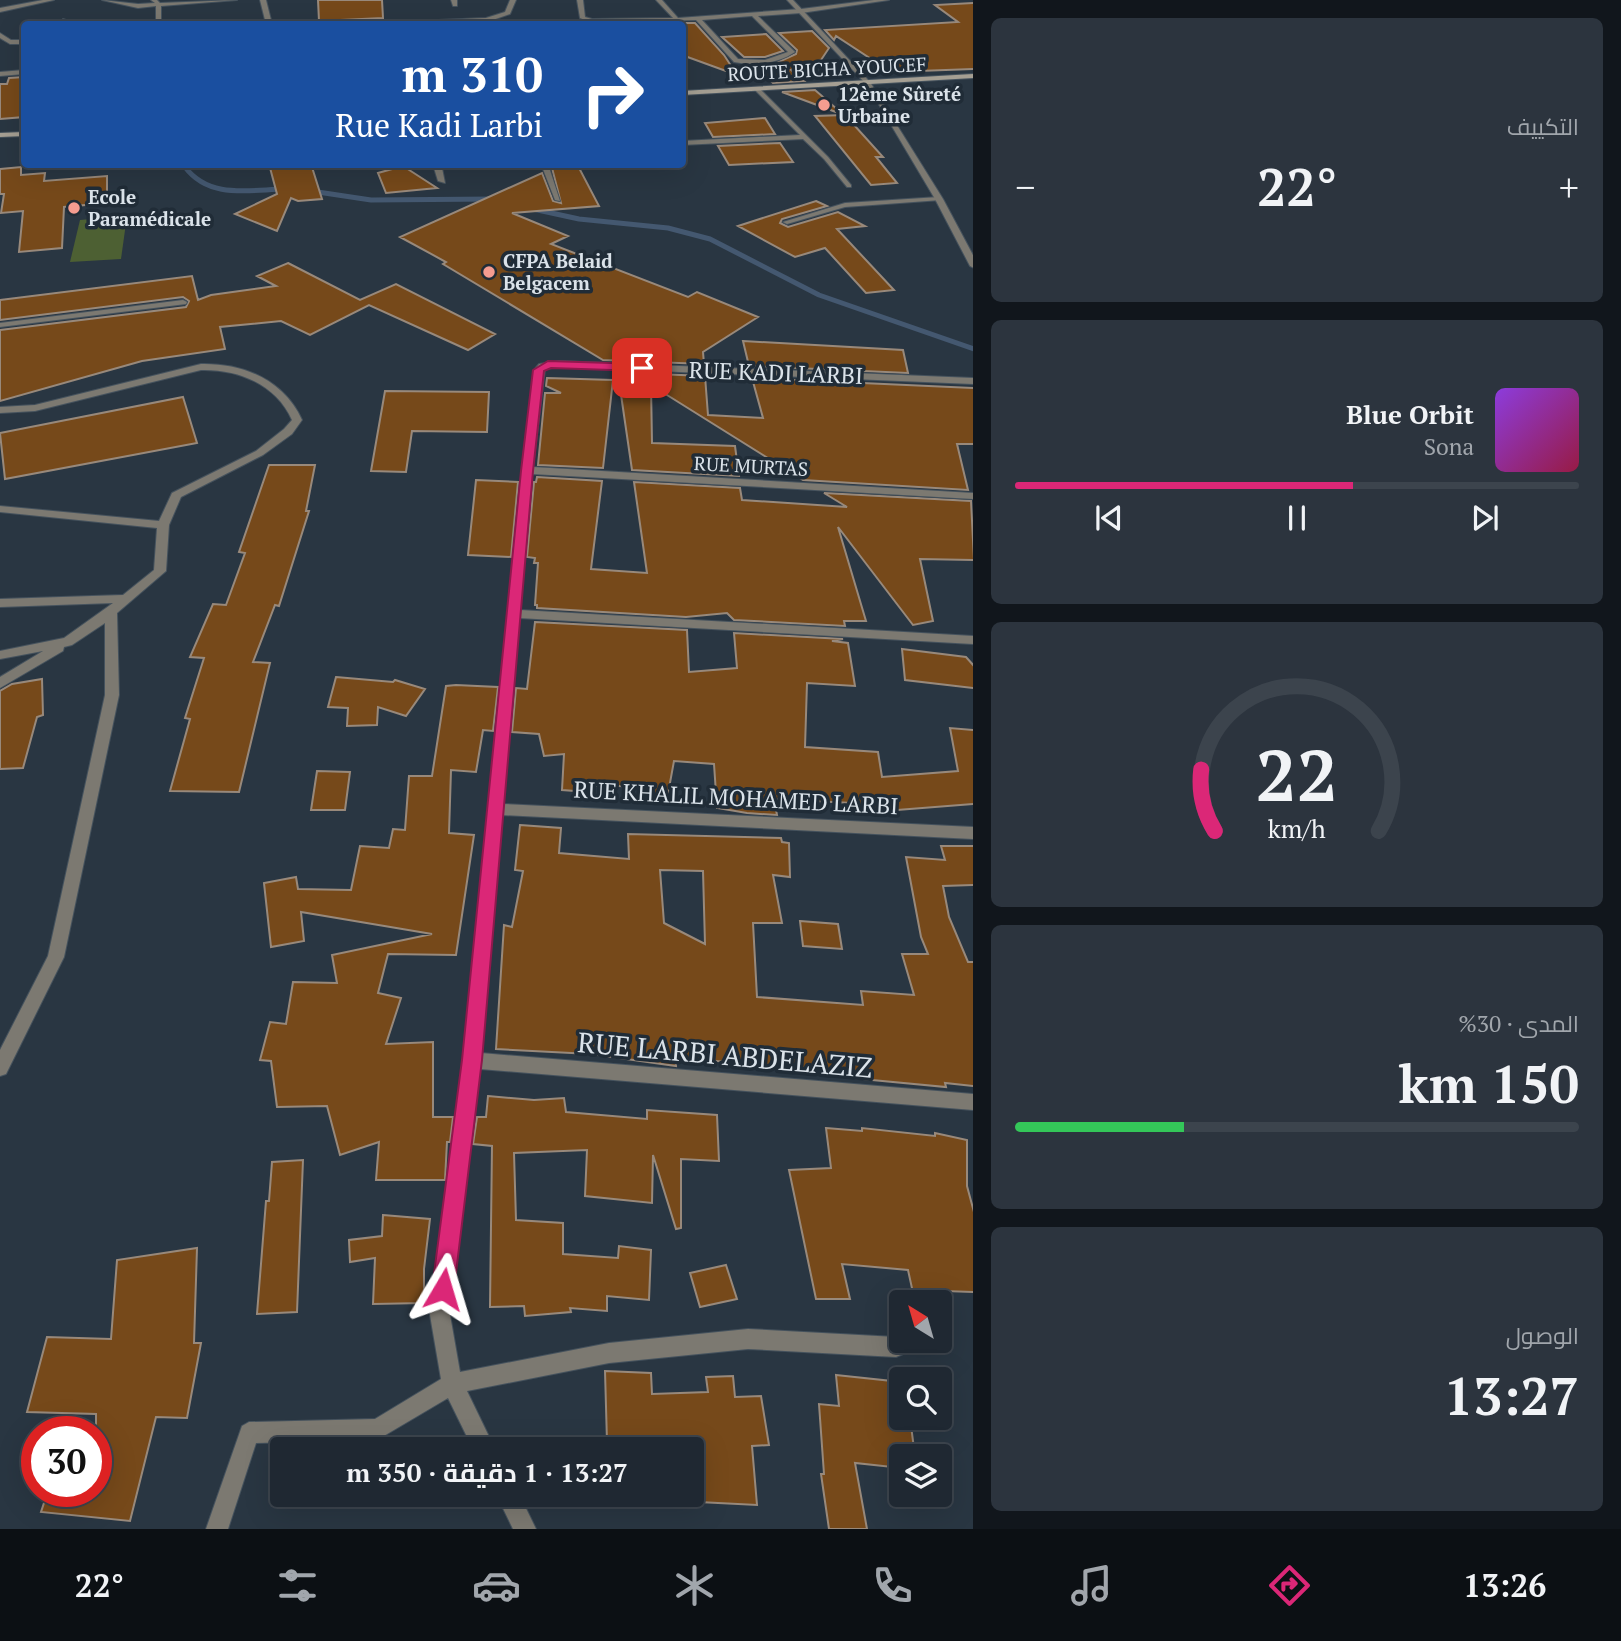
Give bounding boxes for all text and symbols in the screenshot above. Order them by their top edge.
text: 310 m [401,41,543,106]
icon: right [567,49,658,140]
street label: ROUTE BICHA YOUCEF [727,51,927,86]
place label: 12ème Sûreté Urbaine [838,81,961,128]
marker: 12ème Sûreté Urbaine [816,97,832,113]
text: Rue Kadi Larbi [335,104,543,146]
text: التكييف [1507,111,1579,142]
text: 22° [1257,152,1337,221]
text: − [1015,162,1035,212]
text: + [1559,162,1579,212]
place label: Ecole Paramédicale [88,184,211,231]
marker: Ecole Paramédicale [66,200,82,216]
place label: CFPA Belaid Belgacem [503,248,613,295]
marker: CFPA Belaid Belgacem [481,264,497,280]
pin [612,338,672,398]
icon: arrive [623,349,661,387]
street label: RUE KADI LARBI [688,354,864,391]
text: Blue Orbit [1346,397,1474,431]
text: Sona [1424,431,1474,462]
street label: RUE MURTAS [693,450,809,481]
icon: previous [1090,499,1128,537]
icon: pause [1278,499,1316,537]
icon: next [1466,499,1504,537]
text: 22 [1256,725,1338,822]
street label: RUE KHALIL MOHAMED LARBI [573,774,899,821]
text: km/h [1268,811,1326,844]
text: المدى · 30% [1458,1008,1579,1039]
street label: RUE LARBI ABDELAZIZ [576,1023,874,1086]
text: 150 km [1398,1049,1579,1118]
position arrow [406,1252,480,1326]
north arrow [889,1290,952,1353]
map controls [889,1290,952,1507]
text: الوصول [1506,1320,1579,1351]
text: 13:27 [1444,1361,1579,1430]
button: search [889,1367,952,1430]
speed limit sign: 30 [21,1416,112,1507]
button: layers [889,1444,952,1507]
text: 13:27 · 1 دقيقة · 350 m [346,1455,628,1489]
icon: filters [273,1561,322,1610]
icon: car [472,1561,521,1610]
icon: climate [670,1561,719,1610]
icon: phone [868,1561,917,1610]
icon: music [1067,1561,1116,1610]
icon: directions [1265,1561,1314,1610]
text: 22° [75,1564,124,1606]
text: 13:26 [1463,1564,1546,1606]

